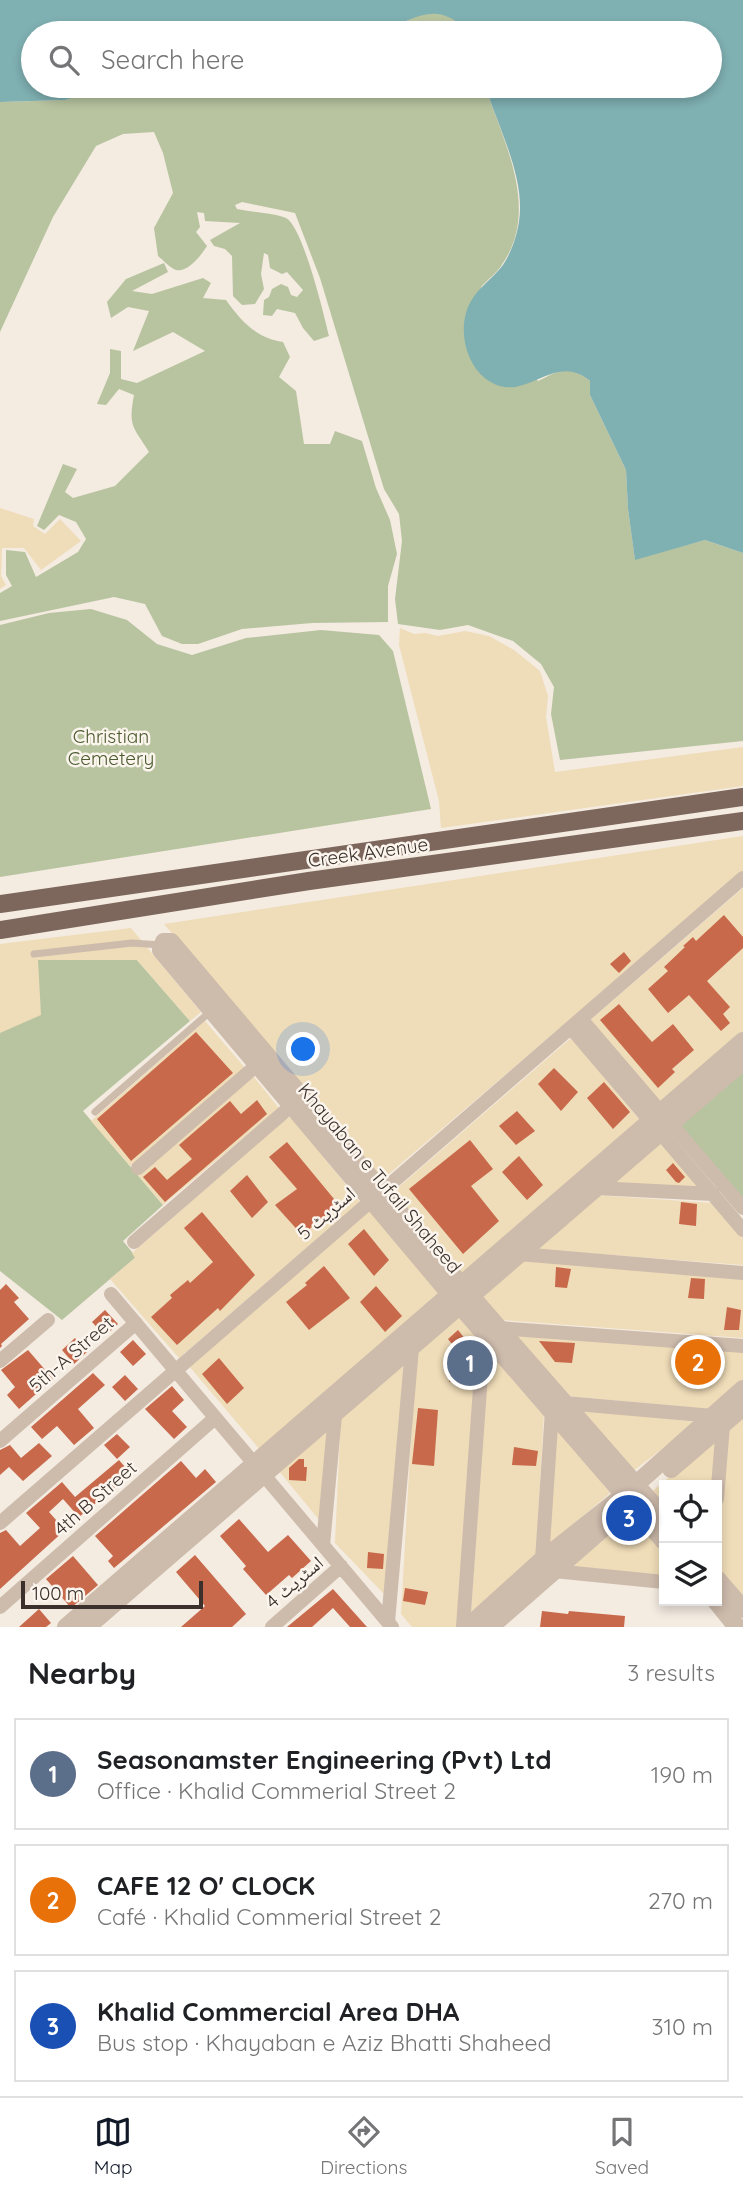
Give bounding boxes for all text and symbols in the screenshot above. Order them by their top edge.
search box [21,21,722,98]
icon: search [45,41,83,79]
text: Search here [101,43,245,76]
park label: Christian Cemetery [68,724,154,770]
street label: Creek Avenue [306,832,430,872]
your location [286,1032,320,1066]
street label: Khayaban e Tufail Shaheed [293,1078,467,1278]
street label: اسٹریٹ 5 [292,1181,360,1245]
street label: 5th-A Street [24,1311,118,1397]
pin: 2 [675,1336,721,1388]
pin: 1 [447,1337,493,1389]
street label: 4th B Street [49,1456,141,1540]
map controls [659,1480,722,1606]
button: locate [659,1480,722,1543]
pin: 3 [606,1492,652,1544]
button: layers [659,1543,722,1606]
street label: اسٹریٹ 4 [260,1550,328,1614]
scale bar [21,1578,203,1610]
text: 100 m [32,1581,84,1605]
text: Nearby [28,1654,136,1692]
text: 3 results [627,1658,715,1687]
text: Seasonamster Engineering (Pvt) Ltd [97,1743,551,1776]
text: 1 [49,1760,57,1789]
text: 190 m [651,1760,713,1789]
text: Office · Khalid Commerial Street 2 [97,1776,456,1805]
text: CAFE 12 O' CLOCK [97,1869,315,1902]
text: 2 [46,1886,60,1915]
text: 270 m [648,1886,713,1915]
text: Café · Khalid Commerial Street 2 [97,1902,441,1931]
text: Khalid Commercial Area DHA [97,1995,459,2028]
text: 3 [47,2012,59,2041]
text: 310 m [651,2012,713,2041]
text: Bus stop · Khayaban e Aziz Bhatti Shaheed [97,2028,551,2057]
tab: Map [94,2113,133,2179]
tab: Directions [320,2113,407,2179]
tab: Saved [595,2113,649,2179]

